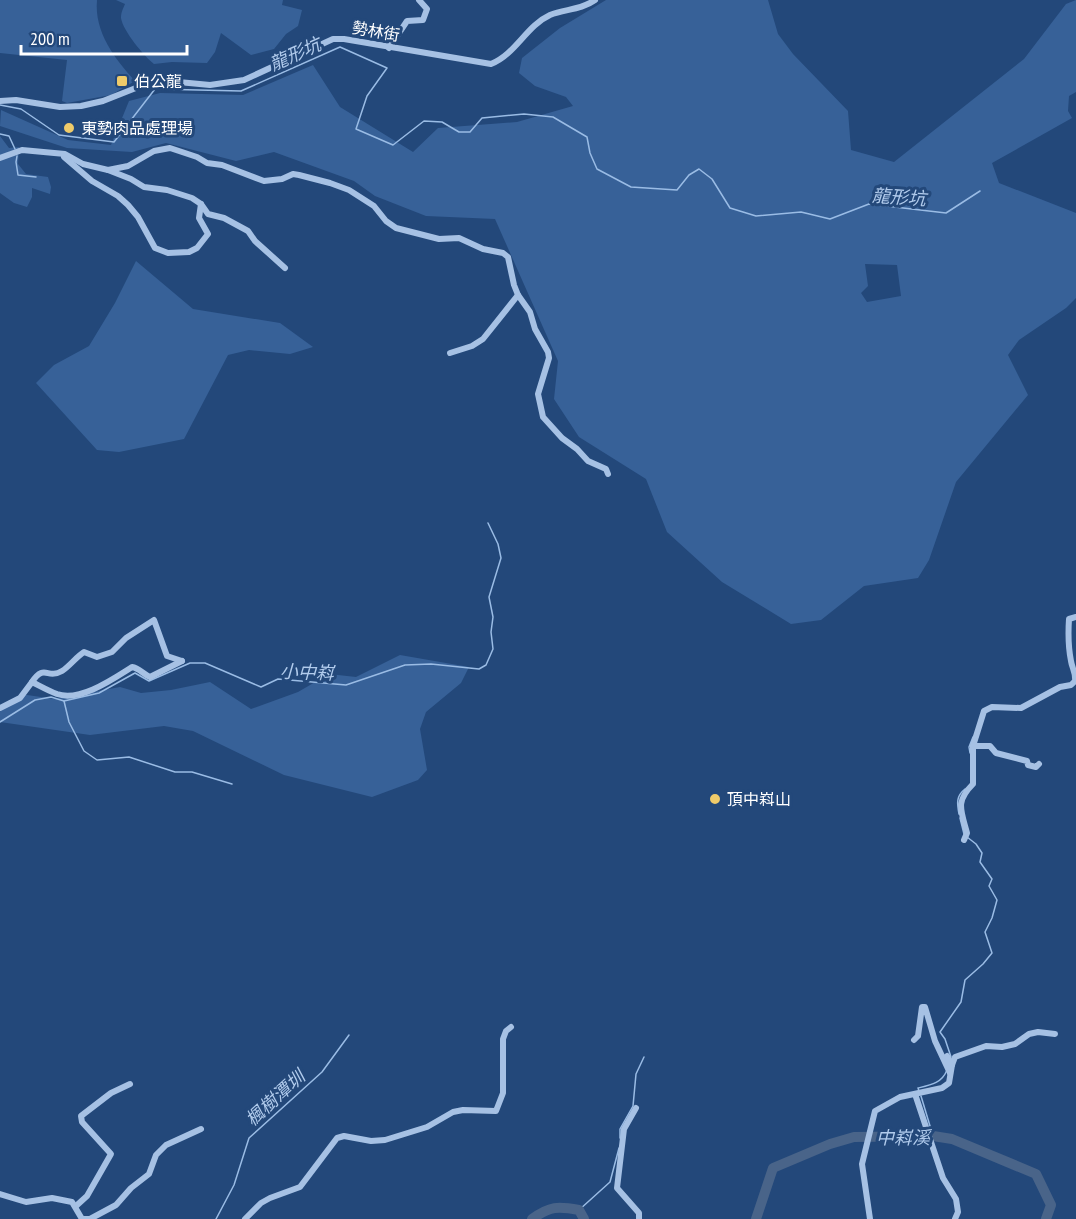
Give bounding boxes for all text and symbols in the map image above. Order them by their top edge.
street label: 勢林街 [351,17,401,45]
scale bar [21,18,188,56]
text: 200 m [30,27,70,50]
water label: 龍形坑 [266,31,327,75]
place label: 伯公龍 [134,71,182,91]
marker: 伯公龍 [115,74,129,88]
place label: 東勢肉品處理場 [81,118,193,138]
marker: 東勢肉品處理場 [62,121,76,135]
water label: 龍形坑 [871,184,930,211]
water label: 小中嵙 [280,660,336,685]
place label: 頂中嵙山 [727,789,791,809]
marker: 頂中嵙山 [708,792,722,806]
water label: 楓樹潭圳 [241,1063,312,1131]
water label: 中嵙溪 [876,1126,933,1149]

